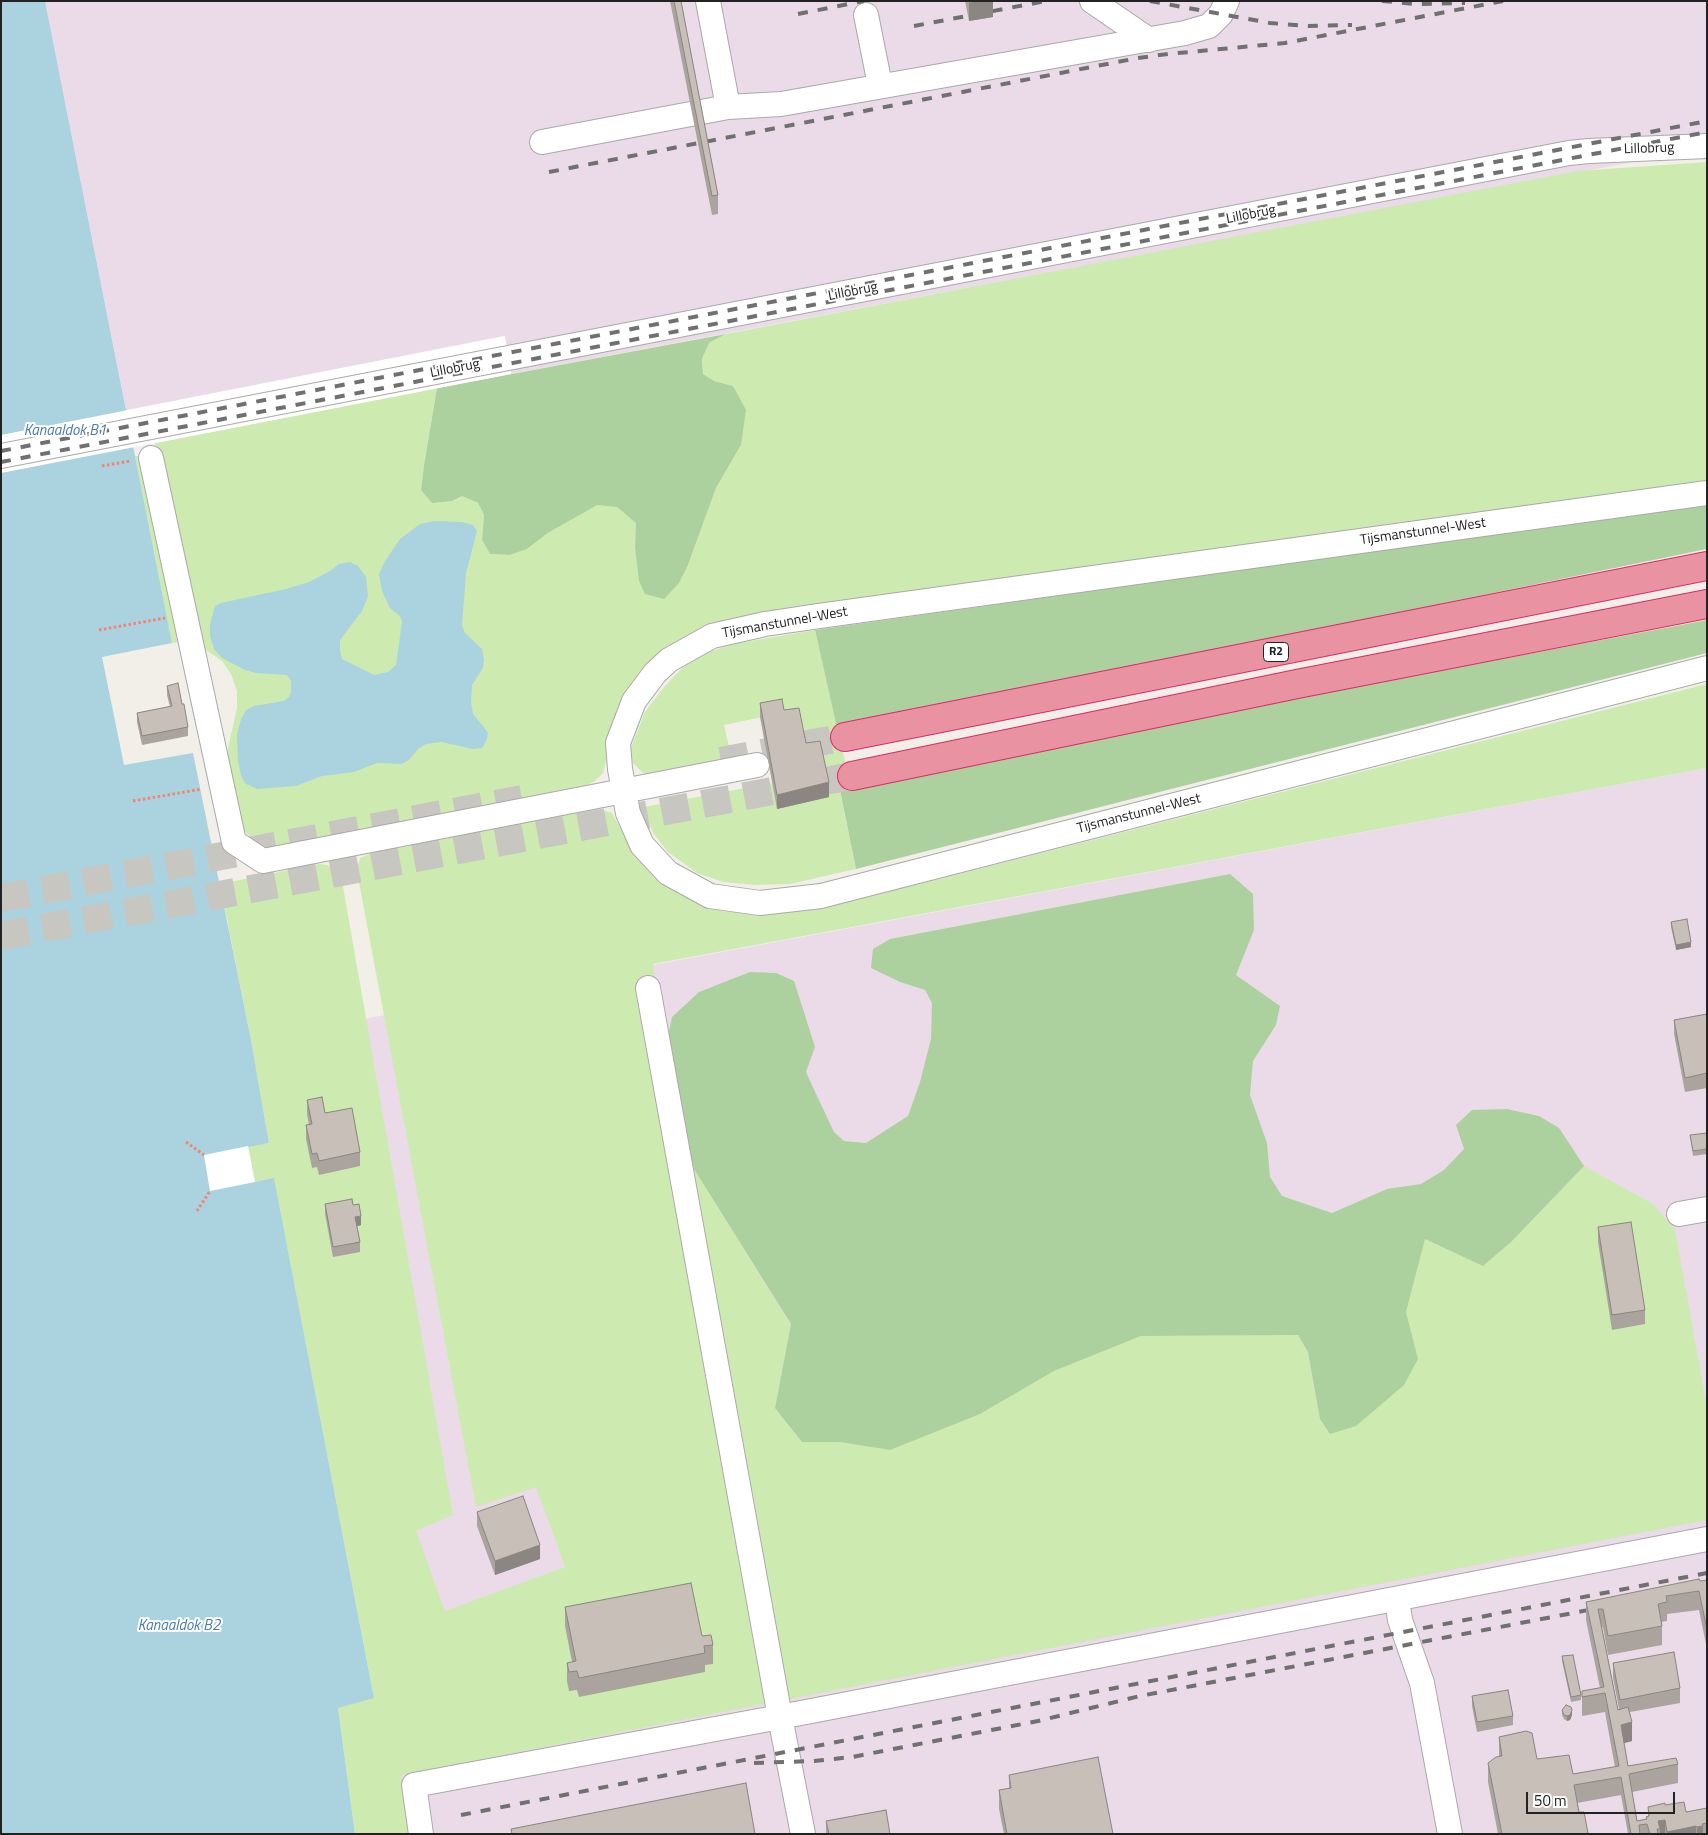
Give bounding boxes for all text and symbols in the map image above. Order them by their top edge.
street label: Lillobrug [1623,140,1675,158]
street label: Lillobrug [1225,202,1277,228]
street label: Lillobrug [827,279,879,305]
street label: Lillobrug [429,356,481,382]
water label: Kanaaldok B1 [24,422,106,440]
street label: Tijsmanstunnel-West [1359,515,1487,549]
street label: Tijsmanstunnel-West [721,604,849,642]
road number: R2 [1264,642,1288,662]
street label: Tijsmanstunnel-West [1075,790,1203,838]
water label: Kanaaldok B2 [138,1617,220,1635]
scale bar [1528,1782,1677,1814]
text: 50 m [1534,1789,1567,1812]

